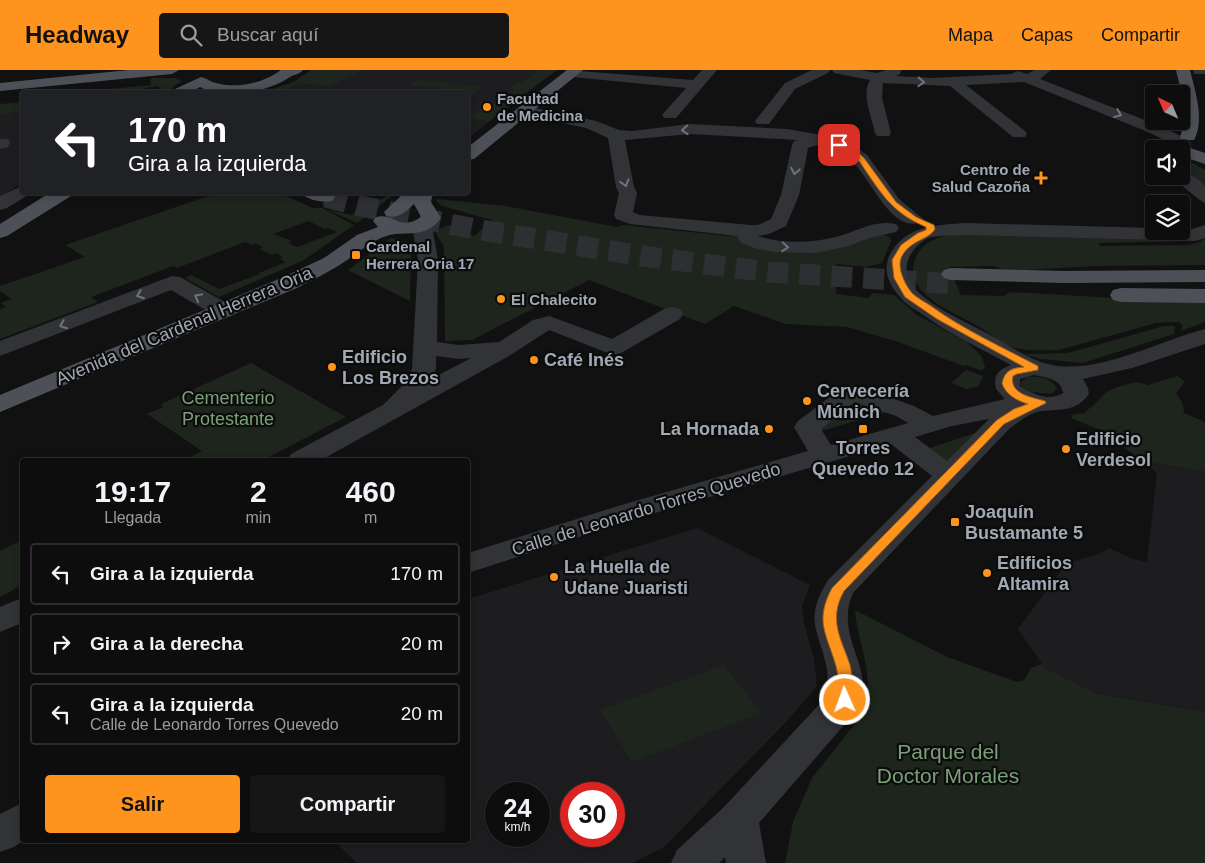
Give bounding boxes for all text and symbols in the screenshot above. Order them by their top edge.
search box [159,13,509,58]
text: Headway [25,21,129,48]
icon: search [177,21,205,49]
text: Buscar aquí [217,24,318,45]
text: Mapa [948,25,993,45]
text: Capas [1021,25,1073,45]
text: Compartir [1101,25,1180,45]
one-way arrow [918,76,926,87]
north arrow [1145,85,1190,130]
map controls [1145,85,1190,240]
place label: Facultad de Medicina [497,90,584,124]
marker: Facultad de Medicina [481,101,493,113]
one-way arrow [1113,108,1122,118]
icon: left [45,110,110,175]
text: 170 m [128,110,227,149]
one-way arrow [680,124,688,135]
pin [818,124,860,166]
icon: arrive [825,131,853,159]
button: sound [1145,140,1190,185]
text: Gira a la izquierda [128,151,307,176]
place label: Centro de Salud Cazoña [932,161,1031,195]
one-way arrow [790,167,801,176]
marker: Centro de Salud Cazoña [1034,171,1048,185]
one-way arrow [619,179,630,187]
button: layers [1145,195,1190,240]
place label: Cardenal Herrera Oria 17 [366,238,474,272]
one-way arrow [782,241,790,252]
marker: Cardenal Herrera Oria 17 [350,249,362,261]
street label: Avenida del Cardenal Herrera Oria [53,262,316,389]
one-way arrow [137,289,145,299]
place label: El Chalecito [511,291,597,308]
one-way arrow [195,293,204,303]
marker: El Chalecito [495,293,507,305]
one-way arrow [59,319,68,329]
place label: Edificio Los Brezos [342,347,439,388]
place label: Café Inés [544,350,624,370]
marker: Café Inés [528,354,540,366]
marker: Edificio Los Brezos [326,361,338,373]
place label: Cervecería Múnich [817,381,910,422]
park label: Cementerio Protestante [181,388,275,429]
marker: Cervecería Múnich [801,395,813,407]
place label: La Hornada [660,419,760,439]
marker: La Hornada [763,423,775,435]
marker: Torres Quevedo 12 [857,423,869,435]
place label: Edificio Verdesol [1076,429,1151,470]
place label: Torres Quevedo 12 [812,438,914,479]
marker: Edificio Verdesol [1060,443,1072,455]
street label: Calle de Leonardo Torres Quevedo [509,459,783,559]
text: 19:17 [94,475,171,508]
text: 2 [250,475,267,508]
text: 460 [346,475,396,508]
place label: Joaquín Bustamante 5 [965,502,1083,543]
text: Llegada [104,509,161,526]
text: min [245,509,271,526]
text: m [364,509,377,526]
marker: Joaquín Bustamante 5 [949,516,961,528]
place label: Edificios Altamira [997,553,1072,594]
place label: La Huella de Udane Juaristi [564,557,688,598]
icon: left [47,560,75,588]
text: Gira a la izquierda [90,563,254,584]
text: 170 m [390,563,443,584]
marker: Edificios Altamira [981,567,993,579]
marker: La Huella de Udane Juaristi [548,571,560,583]
icon: right [47,630,75,658]
text: Gira a la derecha [90,633,243,654]
text: 20 m [401,633,443,654]
position arrow [818,673,870,725]
text: Gira a la izquierda [90,694,254,715]
icon: left [47,700,75,728]
text: 20 m [401,703,443,724]
text: Calle de Leonardo Torres Quevedo [90,716,339,733]
park label: Parque del Doctor Morales [877,740,1019,787]
button: Salir [45,775,240,833]
button: Compartir [250,775,445,833]
speed limit sign: 30 [560,782,625,847]
text: 24 [504,794,531,822]
text: km/h [504,820,531,834]

